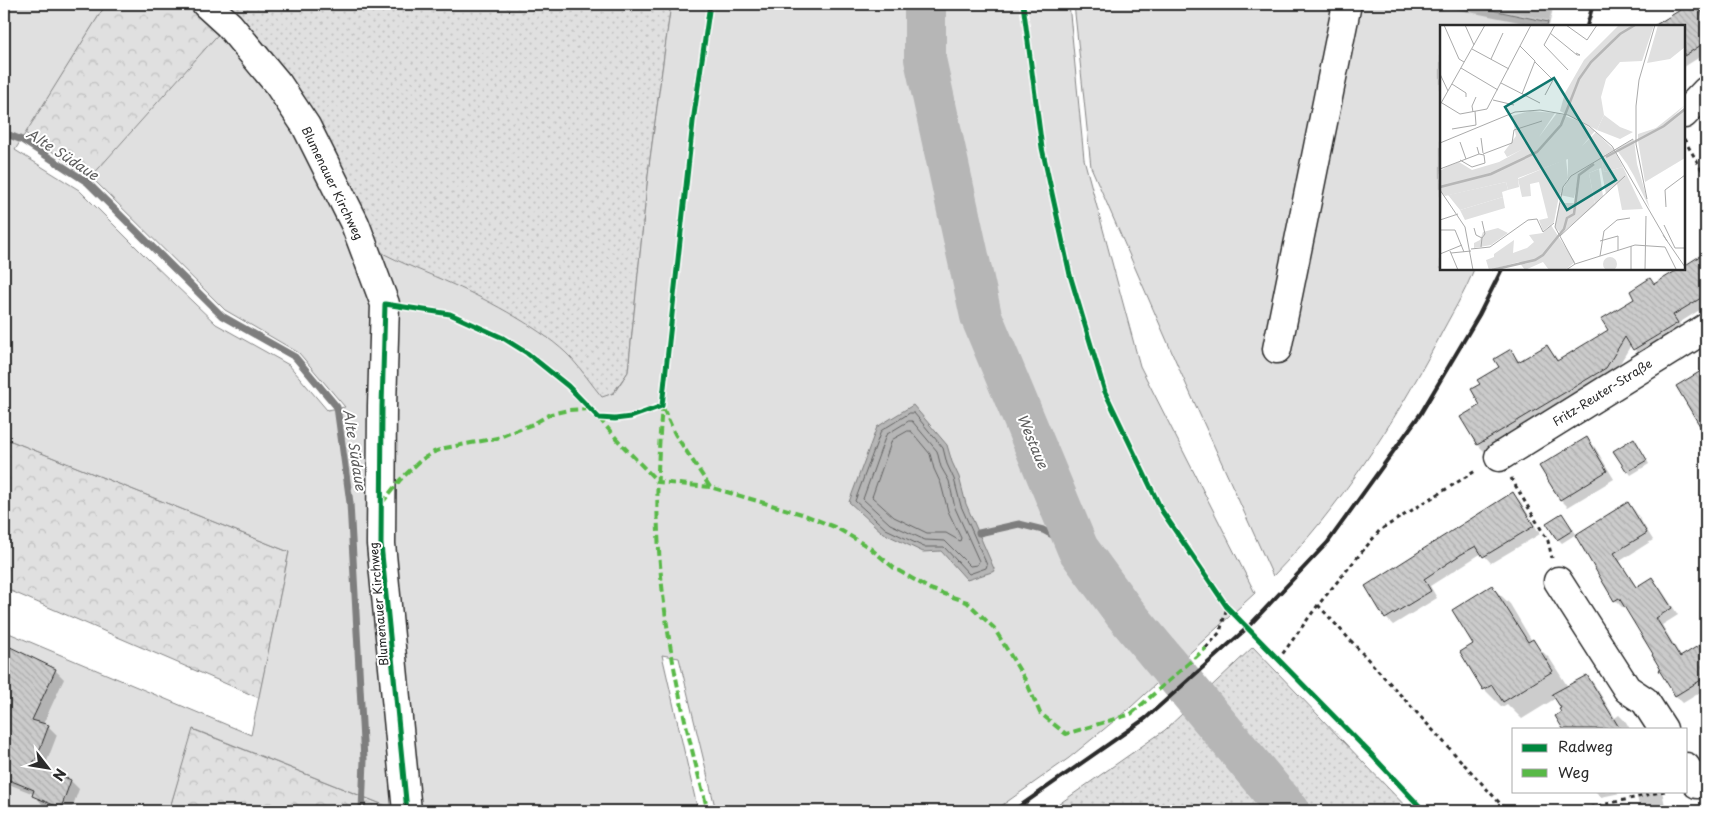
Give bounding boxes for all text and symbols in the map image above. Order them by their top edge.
inset map [1440,25,1685,270]
water label: Alte Südaue [23,123,104,186]
street label: Blumenauer Kirchweg [298,123,368,243]
street label: Fritz-Reuter-Straße [1549,354,1655,430]
water label: Alte Südaue [338,408,372,493]
water label: Westaue [1012,410,1054,473]
street label: Blumenauer Kirchweg [364,541,392,667]
legend [1512,728,1688,792]
text: Radweg [1558,734,1613,757]
north arrow [22,742,72,792]
text: Weg [1558,760,1589,783]
text: N [48,765,71,785]

